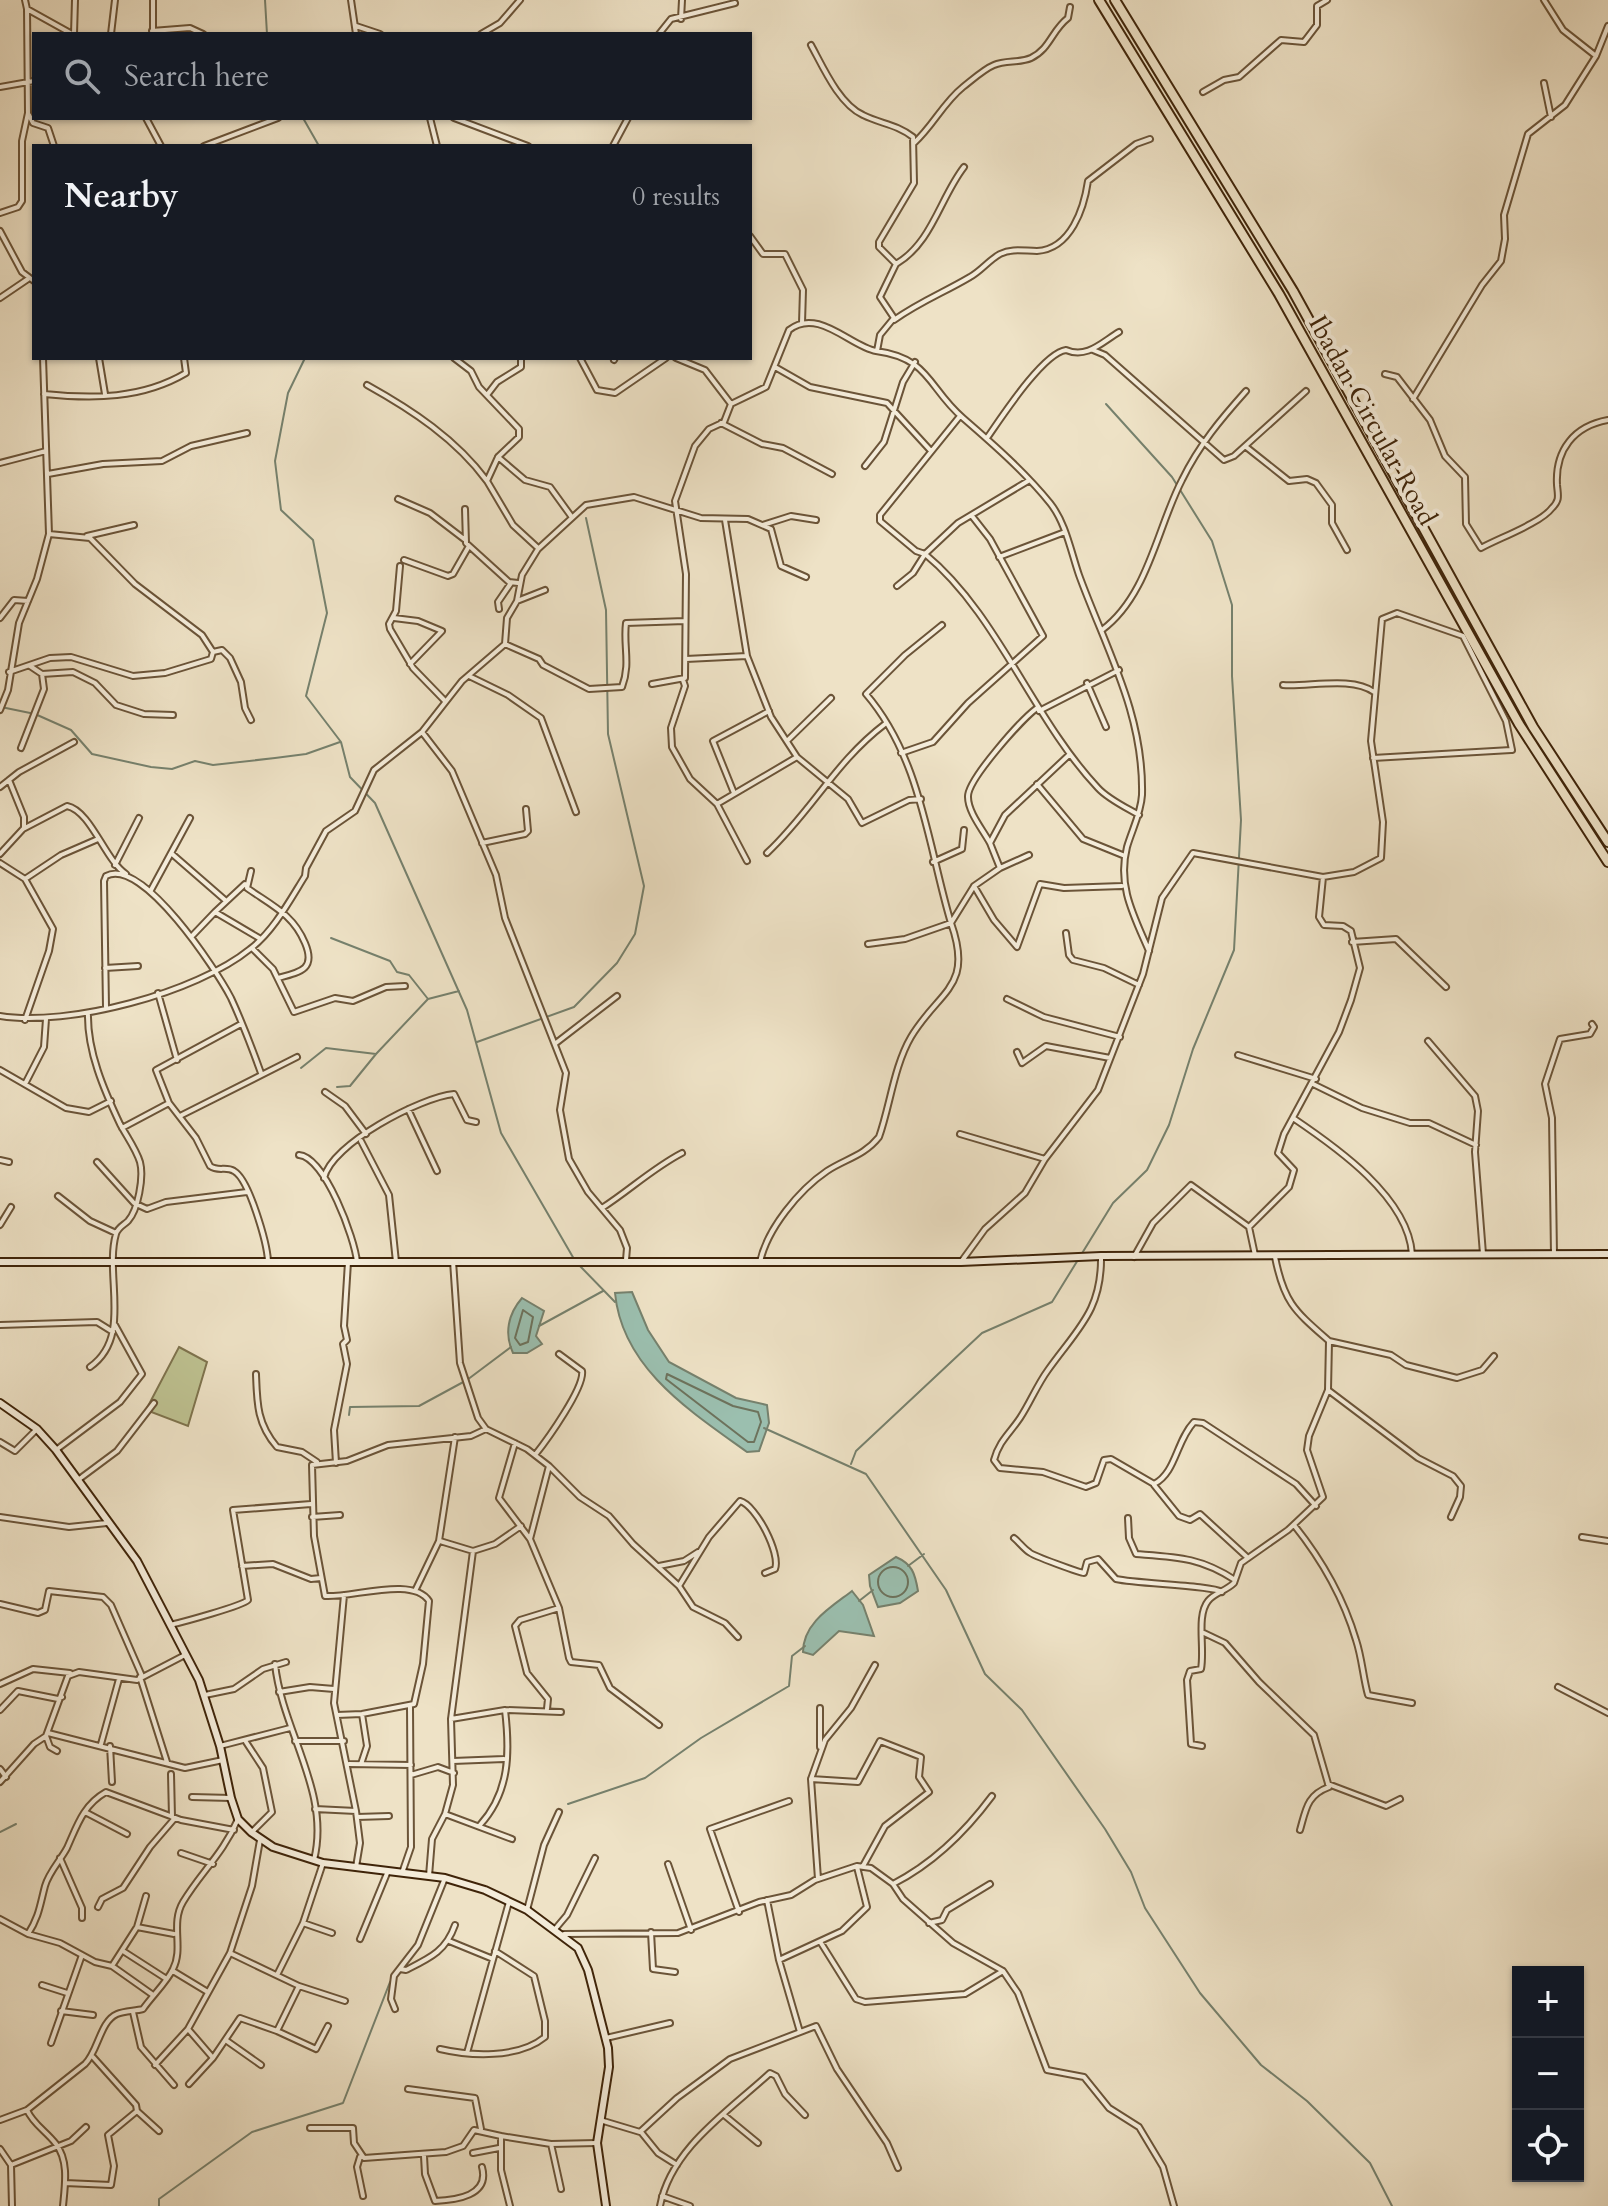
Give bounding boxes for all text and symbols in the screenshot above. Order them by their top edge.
search box [32,32,752,120]
icon: search [60,54,104,98]
text: Search here [124,56,269,97]
text: Nearby [64,173,179,219]
text: 0 results [632,179,720,214]
street label: Ibadan Circular Road [1300,309,1445,532]
map controls [1512,1966,1584,2182]
button: + [1512,1966,1584,2038]
button: − [1512,2038,1584,2110]
button: locate [1512,2110,1584,2182]

